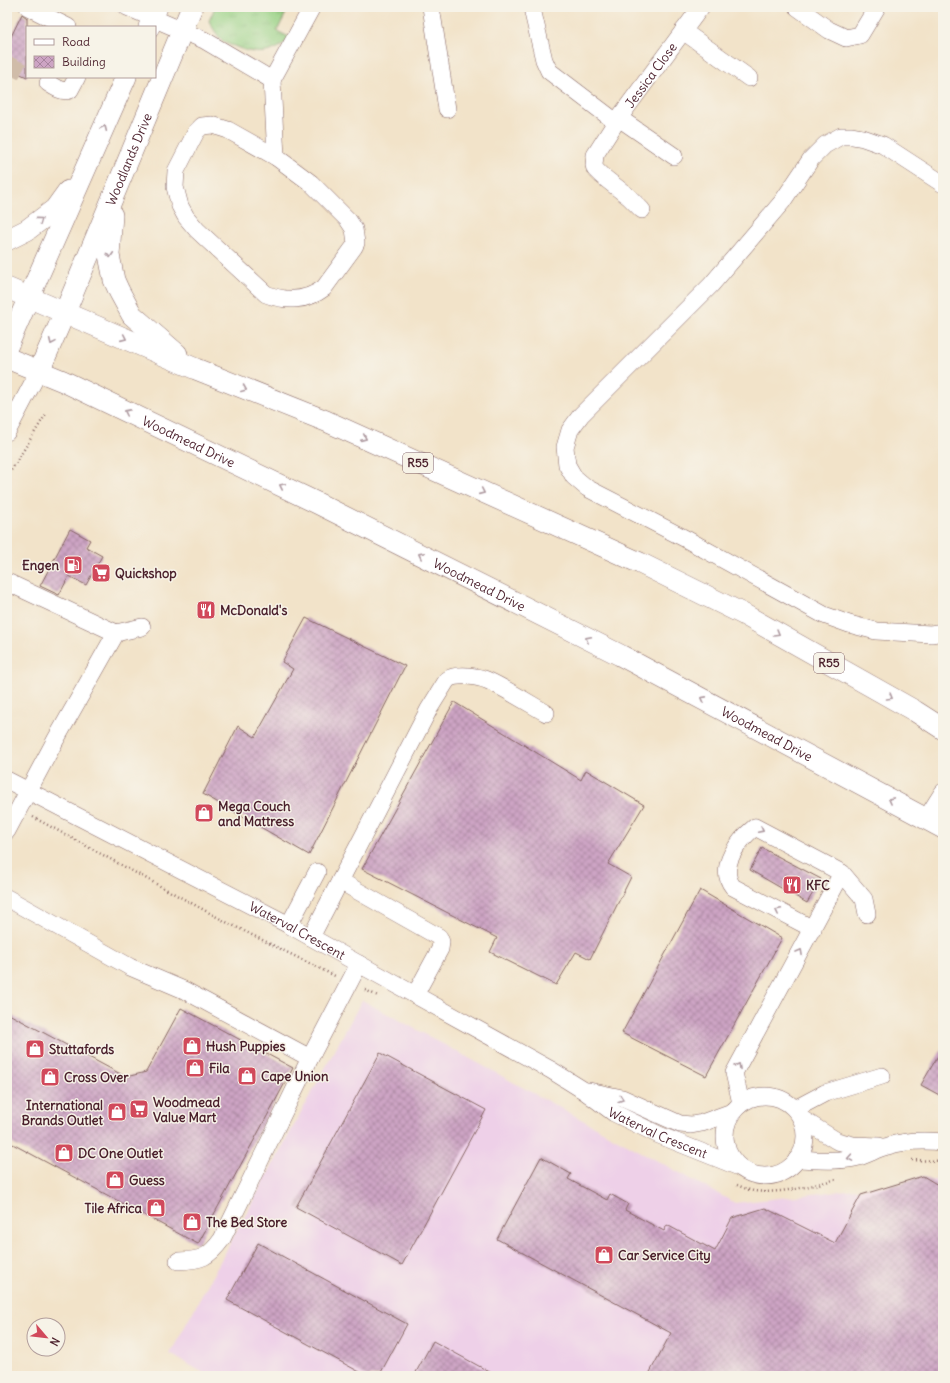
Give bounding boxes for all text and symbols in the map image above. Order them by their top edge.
legend [26,26,156,78]
text: Road [62,34,90,49]
street label: Jessica Close [621,39,681,111]
text: Building [62,54,106,69]
street label: Woodlands Drive [102,110,156,208]
one-way arrow [99,124,107,132]
one-way arrow [36,217,43,225]
one-way arrow [105,252,114,258]
one-way arrow [120,333,128,341]
one-way arrow [49,337,57,345]
one-way arrow [240,384,247,392]
one-way arrow [123,409,131,417]
street label: Woodmead Drive [139,412,238,471]
one-way arrow [360,433,367,441]
road number: R55 [403,453,433,473]
one-way arrow [278,483,286,491]
one-way arrow [478,487,486,495]
one-way arrow [418,552,426,560]
fuel station icon: Engen [62,554,84,576]
street label: Woodmead Drive [430,555,528,615]
place label: Engen [22,557,59,574]
supermarket icon: Quickshop [90,562,112,584]
place label: Quickshop [115,565,177,582]
restaurant icon: McDonald's [195,599,217,621]
place label: McDonald's [220,602,287,619]
one-way arrow [773,628,780,635]
one-way arrow [584,636,592,644]
road number: R55 [814,653,844,673]
one-way arrow [886,693,893,700]
one-way arrow [699,697,707,704]
street label: Woodmead Drive [718,703,815,765]
one-way arrow [888,797,896,805]
place label: Mega Couch and Mattress [218,798,294,830]
shop icon: Mega Couch and Mattress [193,802,215,824]
one-way arrow [757,825,765,833]
restaurant icon: KFC [781,874,803,896]
place label: KFC [806,877,830,894]
street label: Waterval Crescent [246,898,349,964]
one-way arrow [775,908,782,916]
one-way arrow [796,949,803,956]
shop icon: Hush Puppies [181,1035,203,1057]
shop icon: Stuttafords [24,1038,46,1060]
place label: Hush Puppies [206,1038,286,1055]
place label: Stuttafords [49,1041,114,1058]
shop icon: Fila [184,1057,206,1079]
place label: Fila [209,1060,230,1077]
one-way arrow [734,1063,741,1070]
shop icon: Cape Union [236,1065,258,1087]
shop icon: Cross Over [39,1066,61,1088]
place label: Cape Union [261,1068,329,1085]
place label: Cross Over [64,1069,129,1086]
place label: Woodmead Value Mart [153,1094,220,1126]
one-way arrow [617,1094,624,1102]
place label: International Brands Outlet [21,1097,104,1129]
supermarket icon: Woodmead Value Mart [128,1098,150,1120]
shop icon: International Brands Outlet [106,1101,128,1123]
street label: Waterval Crescent [605,1104,710,1163]
shop icon: DC One Outlet [53,1142,75,1164]
place label: DC One Outlet [78,1145,164,1162]
one-way arrow [847,1154,853,1162]
shop icon: Guess [104,1169,126,1191]
place label: Guess [129,1172,165,1189]
shop icon: Tile Africa [145,1197,167,1219]
place label: Tile Africa [85,1200,143,1217]
shop icon: The Bed Store [181,1211,203,1233]
place label: The Bed Store [206,1214,287,1231]
shop icon: Car Service City [593,1244,615,1266]
place label: Car Service City [618,1247,711,1264]
north arrow [26,1317,66,1357]
text: N [47,1335,63,1348]

